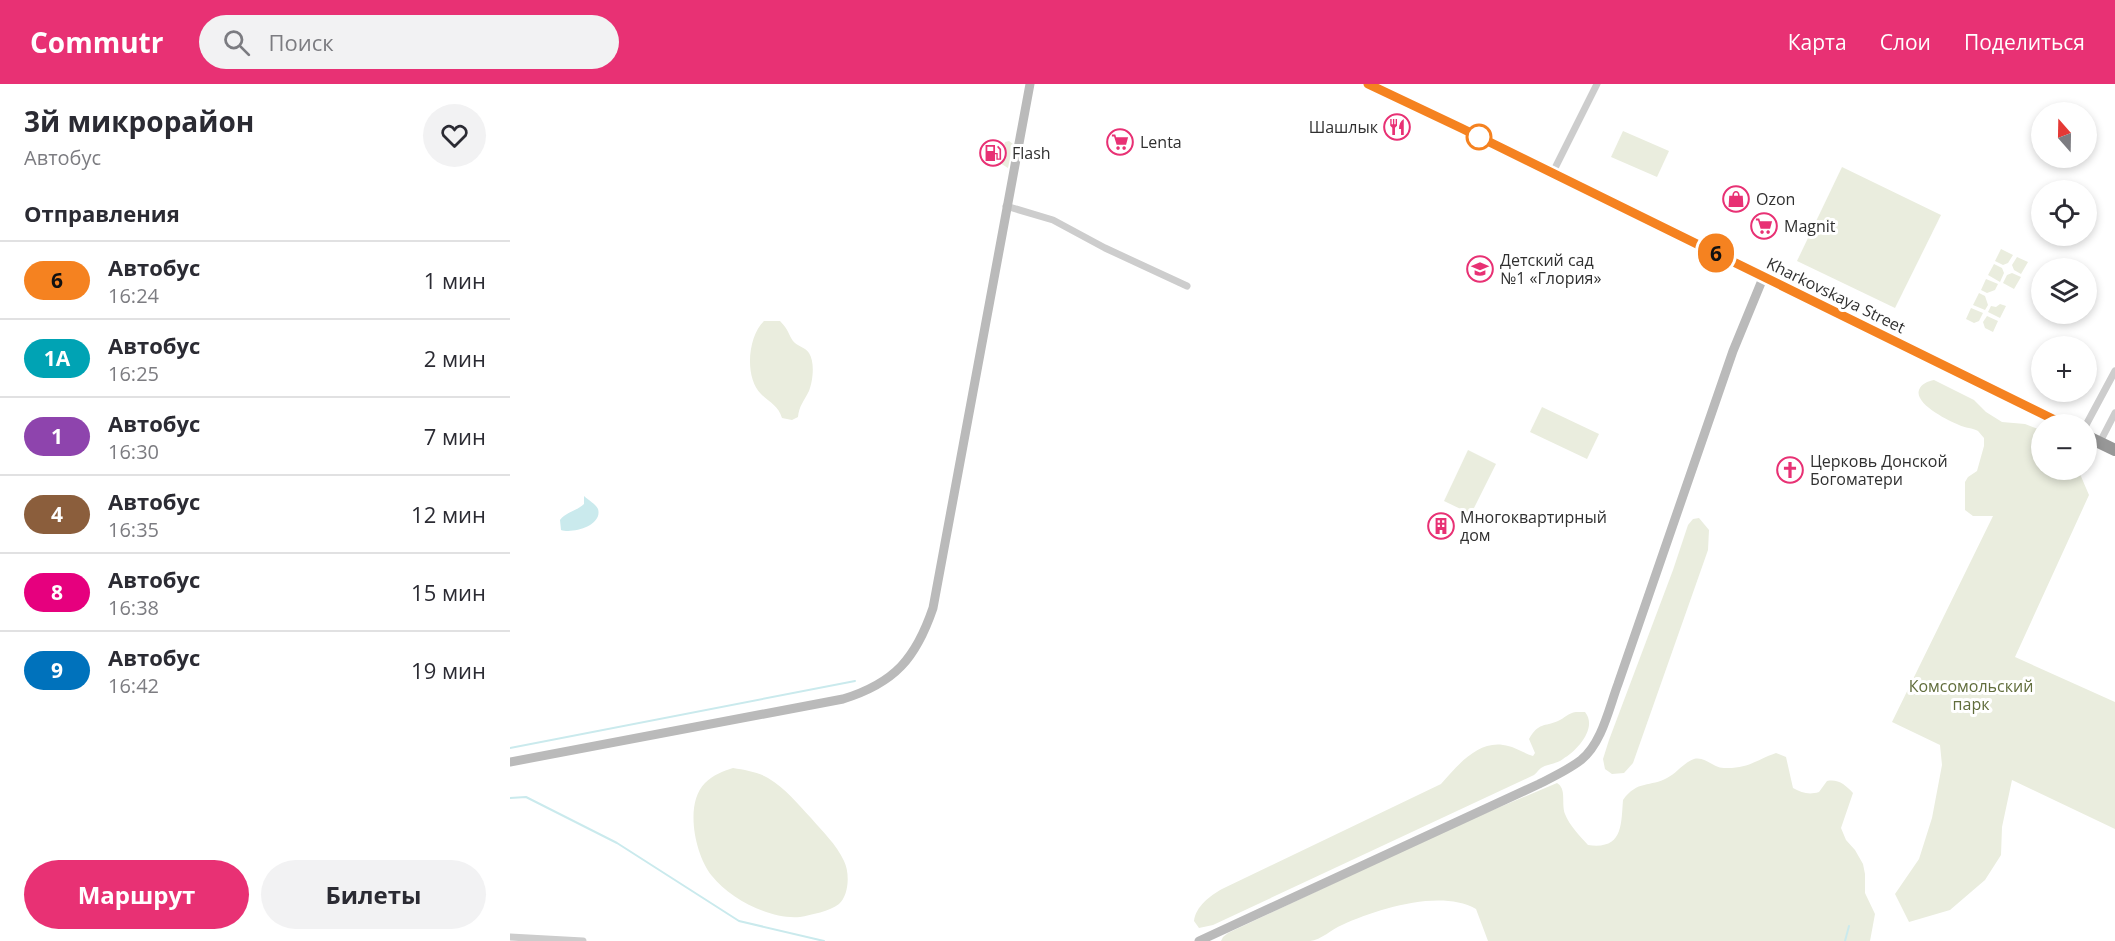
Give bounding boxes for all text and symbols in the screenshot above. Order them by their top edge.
search box [199,15,619,69]
text: Commutr [30,23,163,61]
icon: search [220,26,253,59]
text: Поиск [268,27,334,57]
text: Карта [1788,28,1847,56]
text: Слои [1880,28,1931,56]
text: Поделиться [1964,28,2085,56]
text: 3й микрорайон [24,102,254,140]
north arrow [2031,102,2097,168]
map controls [2031,102,2097,480]
button: heart [423,104,486,167]
restaurant icon: Шашлык [1382,112,1412,142]
place label: Шашлык [1309,116,1379,138]
unlabelled marker [1466,124,1492,150]
supermarket icon: Lenta [1105,127,1135,157]
place label: Lenta [1140,131,1182,153]
fuel station icon: Flash [978,138,1008,168]
place label: Flash [1012,142,1051,164]
text: Автобус [24,144,101,171]
button: locate [2031,180,2097,246]
shop icon: Ozon [1721,184,1751,214]
place label: Ozon [1756,188,1795,210]
text: Отправления [24,198,180,228]
supermarket icon: Magnit [1749,211,1779,241]
place label: Magnit [1784,215,1836,237]
line badge: 6 [1696,234,1736,272]
text: 6 [1710,239,1722,267]
place label: Детский сад №1 «Глория» [1500,249,1601,289]
text: Автобус [108,252,200,282]
street label: Kharkovskaya Street [1763,252,1909,338]
school or university icon: Детский сад №1 «Глория» [1465,254,1495,284]
button: layers [2031,258,2097,324]
text: 1 мин [424,265,486,295]
text: 6 [51,266,63,294]
text: 16:24 [108,282,159,309]
text: Автобус [108,330,200,360]
button: + [2031,336,2097,402]
text: 2 мин [424,343,486,373]
text: 1А [44,344,70,372]
text: 16:25 [108,360,159,387]
text: Автобус [108,408,200,438]
button: − [2031,414,2097,480]
text: 7 мин [424,421,486,451]
text: 1 [51,422,63,450]
text: 16:30 [108,438,159,465]
place label: Церковь Донской Богоматери [1810,450,1948,490]
church icon: Церковь Донской Богоматери [1775,455,1805,485]
text: Автобус [108,486,200,516]
text: 12 мин [411,499,486,529]
text: 4 [51,500,63,528]
place label: Многоквартирный дом [1460,506,1607,546]
building icon: Многоквартирный дом [1426,511,1456,541]
text: 16:35 [108,516,159,543]
text: Автобус [108,564,200,594]
text: 15 мин [411,577,486,607]
text: 8 [51,578,63,606]
text: 16:38 [108,594,159,621]
text: Автобус [108,642,200,672]
text: 19 мин [411,655,486,685]
text: 9 [51,656,63,684]
text: 16:42 [108,672,159,699]
park label: Комсомольский парк [1909,675,2033,715]
button: Маршрут [24,860,249,929]
button: Билеты [261,860,486,929]

